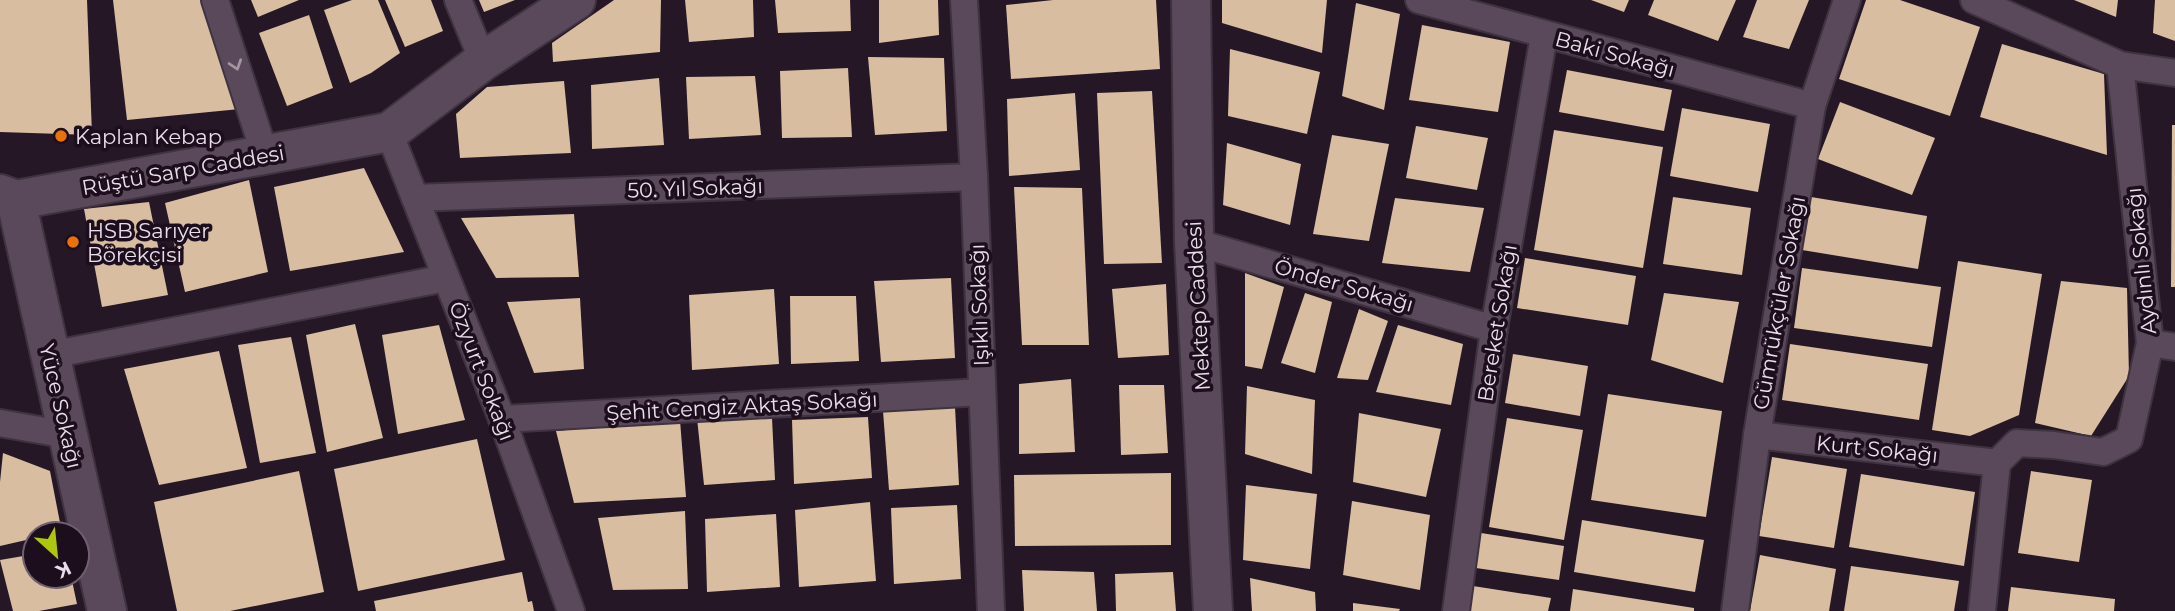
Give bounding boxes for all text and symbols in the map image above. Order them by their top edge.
street label: Baki Sokağı [1552,26,1678,82]
one-way arrow [228,58,242,71]
place label: Kaplan Kebap [75,124,222,149]
marker: Kaplan Kebap [53,128,69,144]
street label: Rüştü Sarp Caddesi [80,140,286,200]
street label: 50. Yıl Sokağı [627,173,763,203]
street label: Aydınlı Sokağı [2121,186,2161,336]
street label: Gümrükçüler Sokağı [1748,194,1810,412]
place label: HSB Sarıyer Börekçisi [87,218,210,267]
street label: Mektep Caddesi [1181,220,1215,392]
marker: HSB Sarıyer Börekçisi [65,234,81,250]
street label: Işıklı Sokağı [964,243,994,367]
street label: Bereket Sokağı [1472,243,1522,403]
street label: Önder Sokağı [1272,253,1416,317]
street label: Özyurt Sokağı [444,298,520,444]
street label: Yüce Sokağı [34,341,88,471]
street label: Şehit Cengiz Aktaş Sokağı [606,386,878,426]
street label: Kurt Sokağı [1815,430,1939,468]
north arrow [21,520,91,590]
text: K [51,556,75,584]

